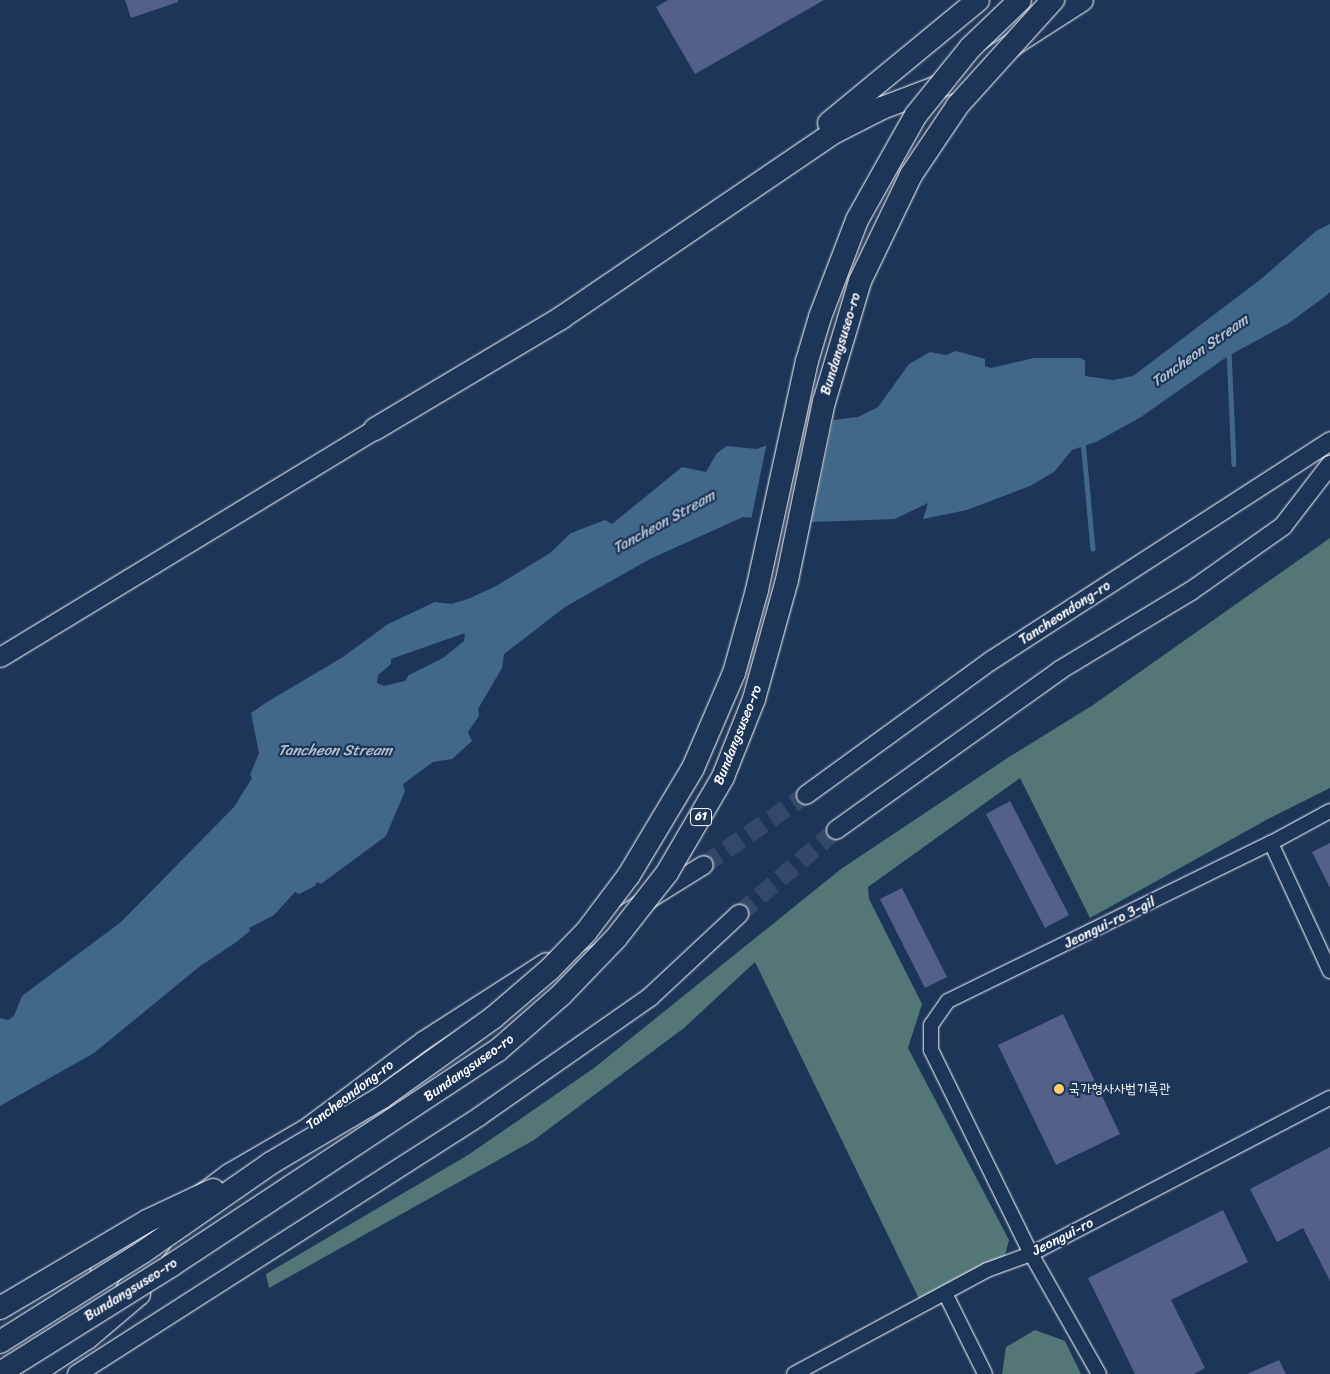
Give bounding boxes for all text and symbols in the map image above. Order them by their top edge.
street label: Bundangsuseo-ro [817,291,865,397]
water label: Tancheon Stream [1148,311,1252,391]
water label: Tancheon Stream [610,487,718,557]
street label: Tancheondong-ro [1016,577,1114,649]
street label: Bundangsuseo-ro [710,683,766,787]
water label: Tancheon Stream [278,742,392,760]
road number: 61 [690,808,712,826]
street label: Jeongui-ro 3-gil [1062,894,1158,952]
street label: Bundangsuseo-ro [421,1031,517,1105]
street label: Tancheondong-ro [303,1057,397,1133]
place label: 국가형사사법기록관 [1069,1081,1170,1097]
marker: 국가형사사법기록관 [1053,1083,1065,1095]
street label: Jeongui-ro [1030,1214,1096,1260]
street label: Bundangsuseo-ro [82,1255,180,1325]

